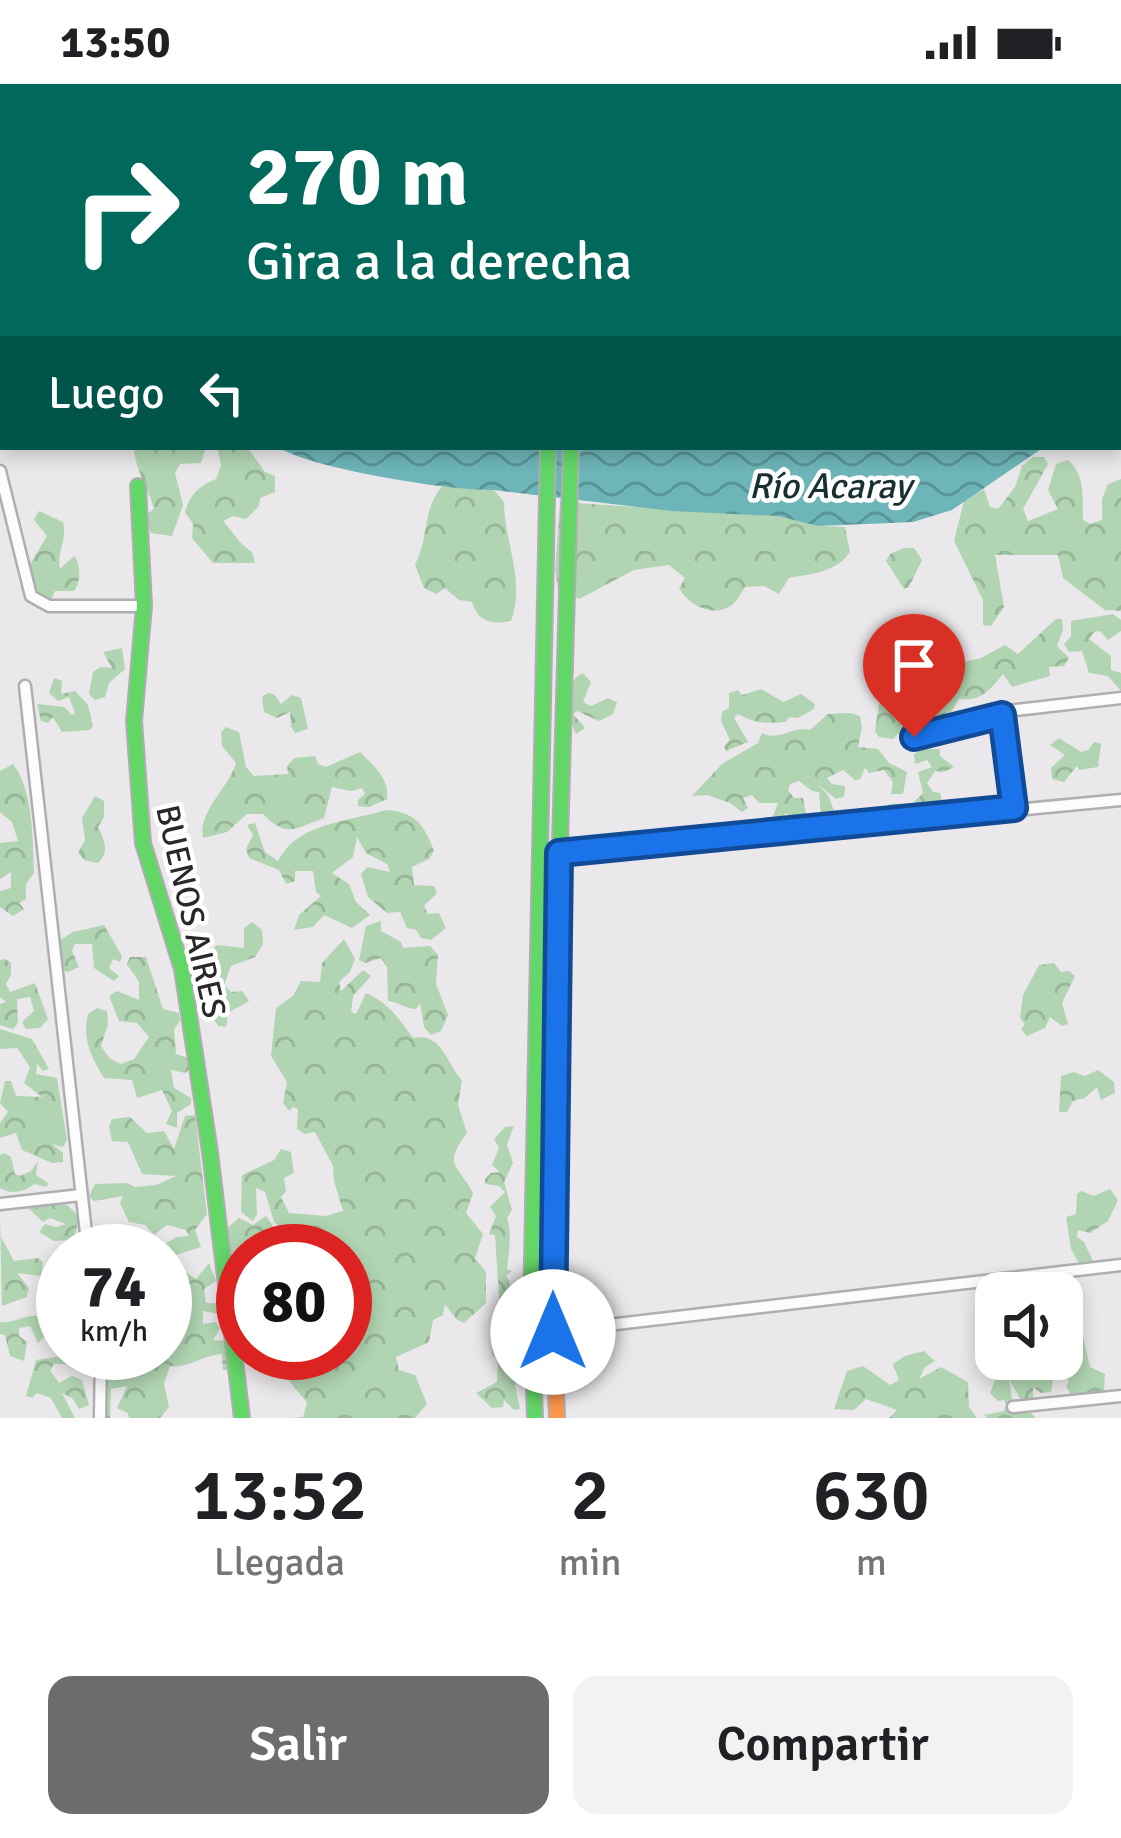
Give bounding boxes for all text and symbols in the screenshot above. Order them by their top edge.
text: 13:50 [60,15,170,70]
text: 270 m [246,125,468,229]
icon: right [48,132,204,288]
text: Gira a la derecha [246,228,632,295]
icon: left [189,360,255,426]
text: Luego [48,366,165,421]
water label: Río Acaray [749,464,915,509]
pin [863,614,965,737]
icon: arrive [881,632,947,698]
street label: BUENOS AIRES [146,801,235,1022]
speed limit sign: 80 [216,1224,372,1380]
text: 74 [82,1250,146,1324]
position arrow [490,1269,616,1395]
map controls [975,1272,1083,1380]
button: sound [975,1272,1083,1380]
text: km/h [80,1313,148,1350]
text: 13:52 [191,1451,367,1540]
text: 2 [571,1451,610,1540]
text: 630 [813,1451,930,1540]
text: Llegada [214,1538,345,1586]
text: min [559,1538,622,1586]
text: m [856,1538,887,1586]
button: Salir [48,1676,549,1814]
button: Compartir [573,1676,1073,1814]

